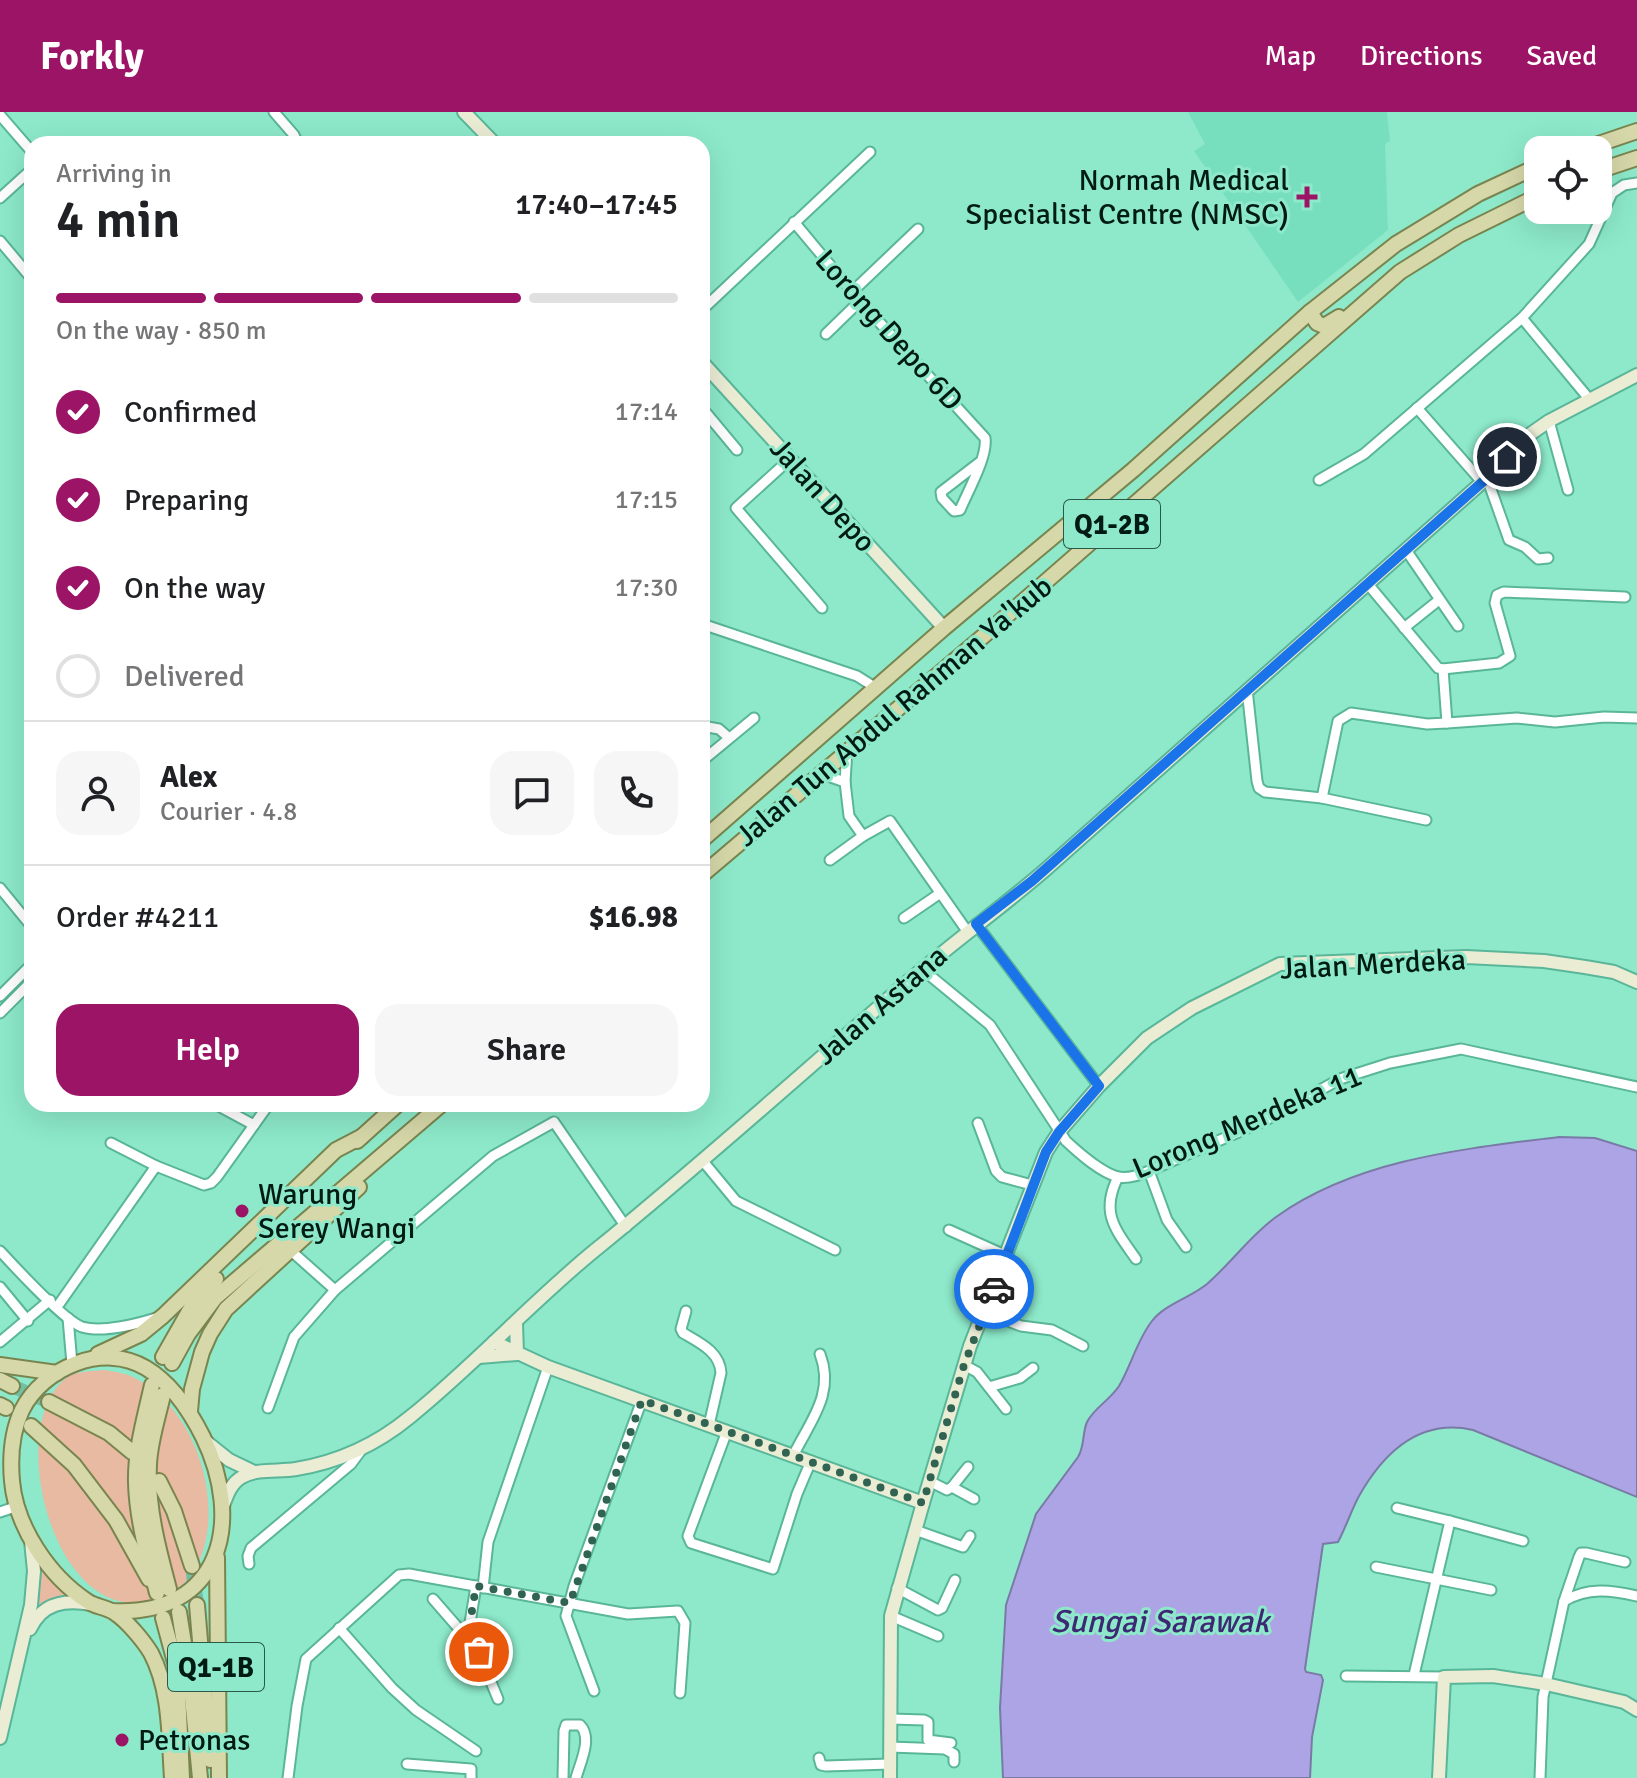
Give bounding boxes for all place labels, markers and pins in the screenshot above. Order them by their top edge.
place label: Normah Medical Specialist Centre (NMSC) [966,162,1289,233]
marker: Normah Medical Specialist Centre (NMSC) [1296,186,1318,208]
pin [1473,423,1541,491]
place label: Warung Serey Wangi [258,1176,415,1247]
marker: Warung Serey Wangi [233,1202,251,1220]
pin [445,1618,513,1686]
place label: Petronas [138,1722,250,1759]
marker: Petronas [113,1731,131,1749]

